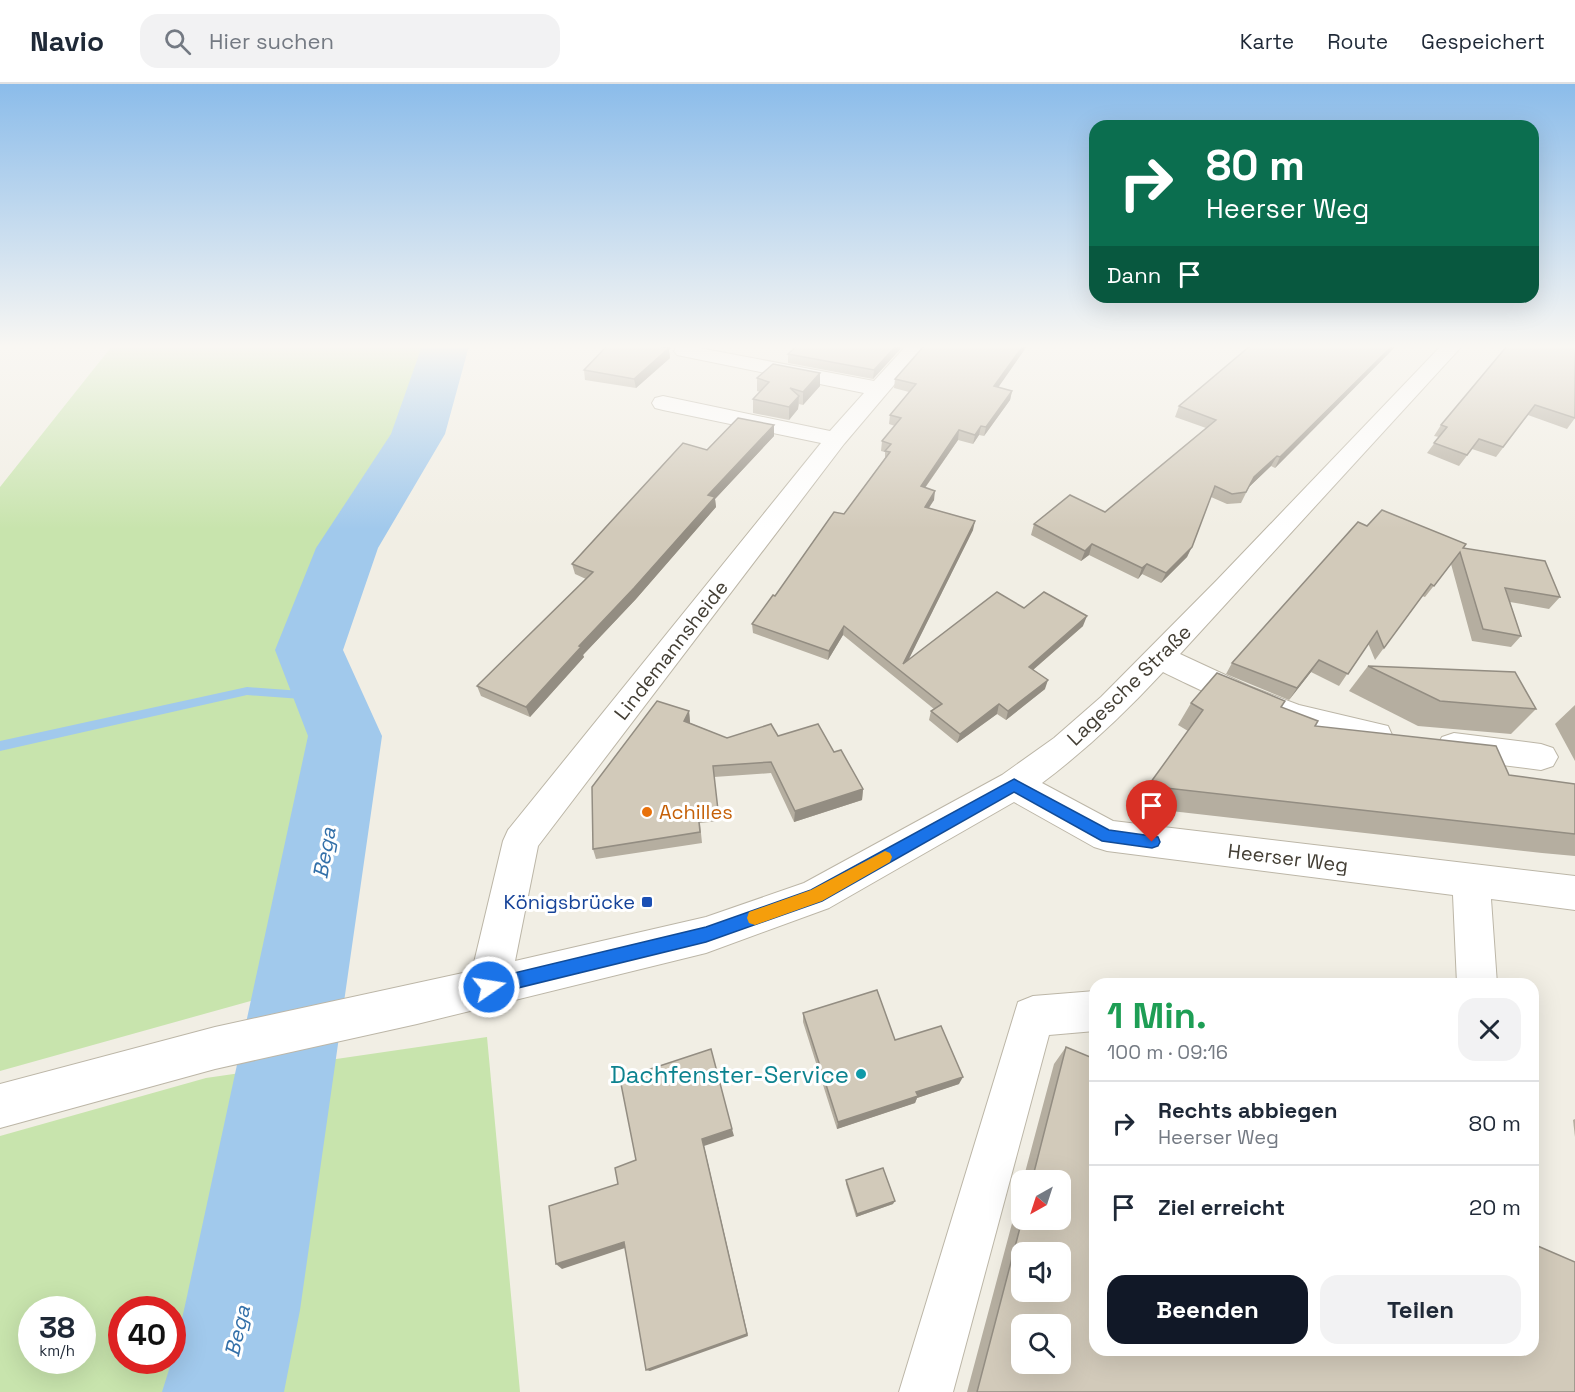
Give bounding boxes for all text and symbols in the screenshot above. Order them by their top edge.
search box [140,14,560,68]
text: Navio [30,23,104,59]
icon: search [161,25,194,58]
text: Hier suchen [209,27,334,55]
text: Karte [1240,28,1294,55]
text: Route [1327,28,1388,55]
text: Gespeichert [1421,28,1545,55]
text: 80 m [1206,139,1305,192]
icon: right [1107,144,1185,222]
text: Heerser Weg [1206,191,1369,226]
icon: arrive [1173,258,1206,291]
text: Dann [1107,261,1161,289]
street label: Lindemannsheide [608,575,734,725]
street label: Lagesche Straße [1061,619,1197,751]
pin [1126,780,1177,842]
icon: arrive [1135,789,1168,822]
place label: Achilles [659,799,733,825]
marker: Achilles [640,805,654,819]
water label: Bega [306,824,342,881]
street label: Heerser Weg [1226,838,1350,878]
place label: Königsbrücke [504,889,635,915]
marker: Königsbrücke [640,895,654,909]
position arrow [457,955,521,1019]
text: 1 Min. [1107,993,1207,1039]
button: close [1458,998,1521,1061]
text: 100 m · 09:16 [1107,1039,1228,1065]
place label: Dachfenster-Service [610,1059,849,1090]
marker: Dachfenster-Service [854,1067,868,1081]
text: Rechts abbiegen [1158,1096,1338,1124]
icon: right [1107,1107,1140,1140]
text: 80 m [1469,1109,1521,1137]
text: Heerser Weg [1158,1124,1279,1150]
north arrow [1011,1170,1071,1230]
map controls [1011,1170,1071,1374]
icon: arrive [1107,1191,1140,1224]
text: Ziel erreicht [1158,1193,1285,1221]
text: 20 m [1469,1193,1521,1221]
button: sound [1011,1242,1071,1302]
button: Beenden [1107,1275,1308,1344]
button: Teilen [1320,1275,1521,1344]
speed limit sign: 40 [108,1296,186,1374]
water label: Bega [218,1302,256,1359]
text: 38 [39,1308,75,1347]
button: search [1011,1314,1071,1374]
text: km/h [39,1341,75,1360]

